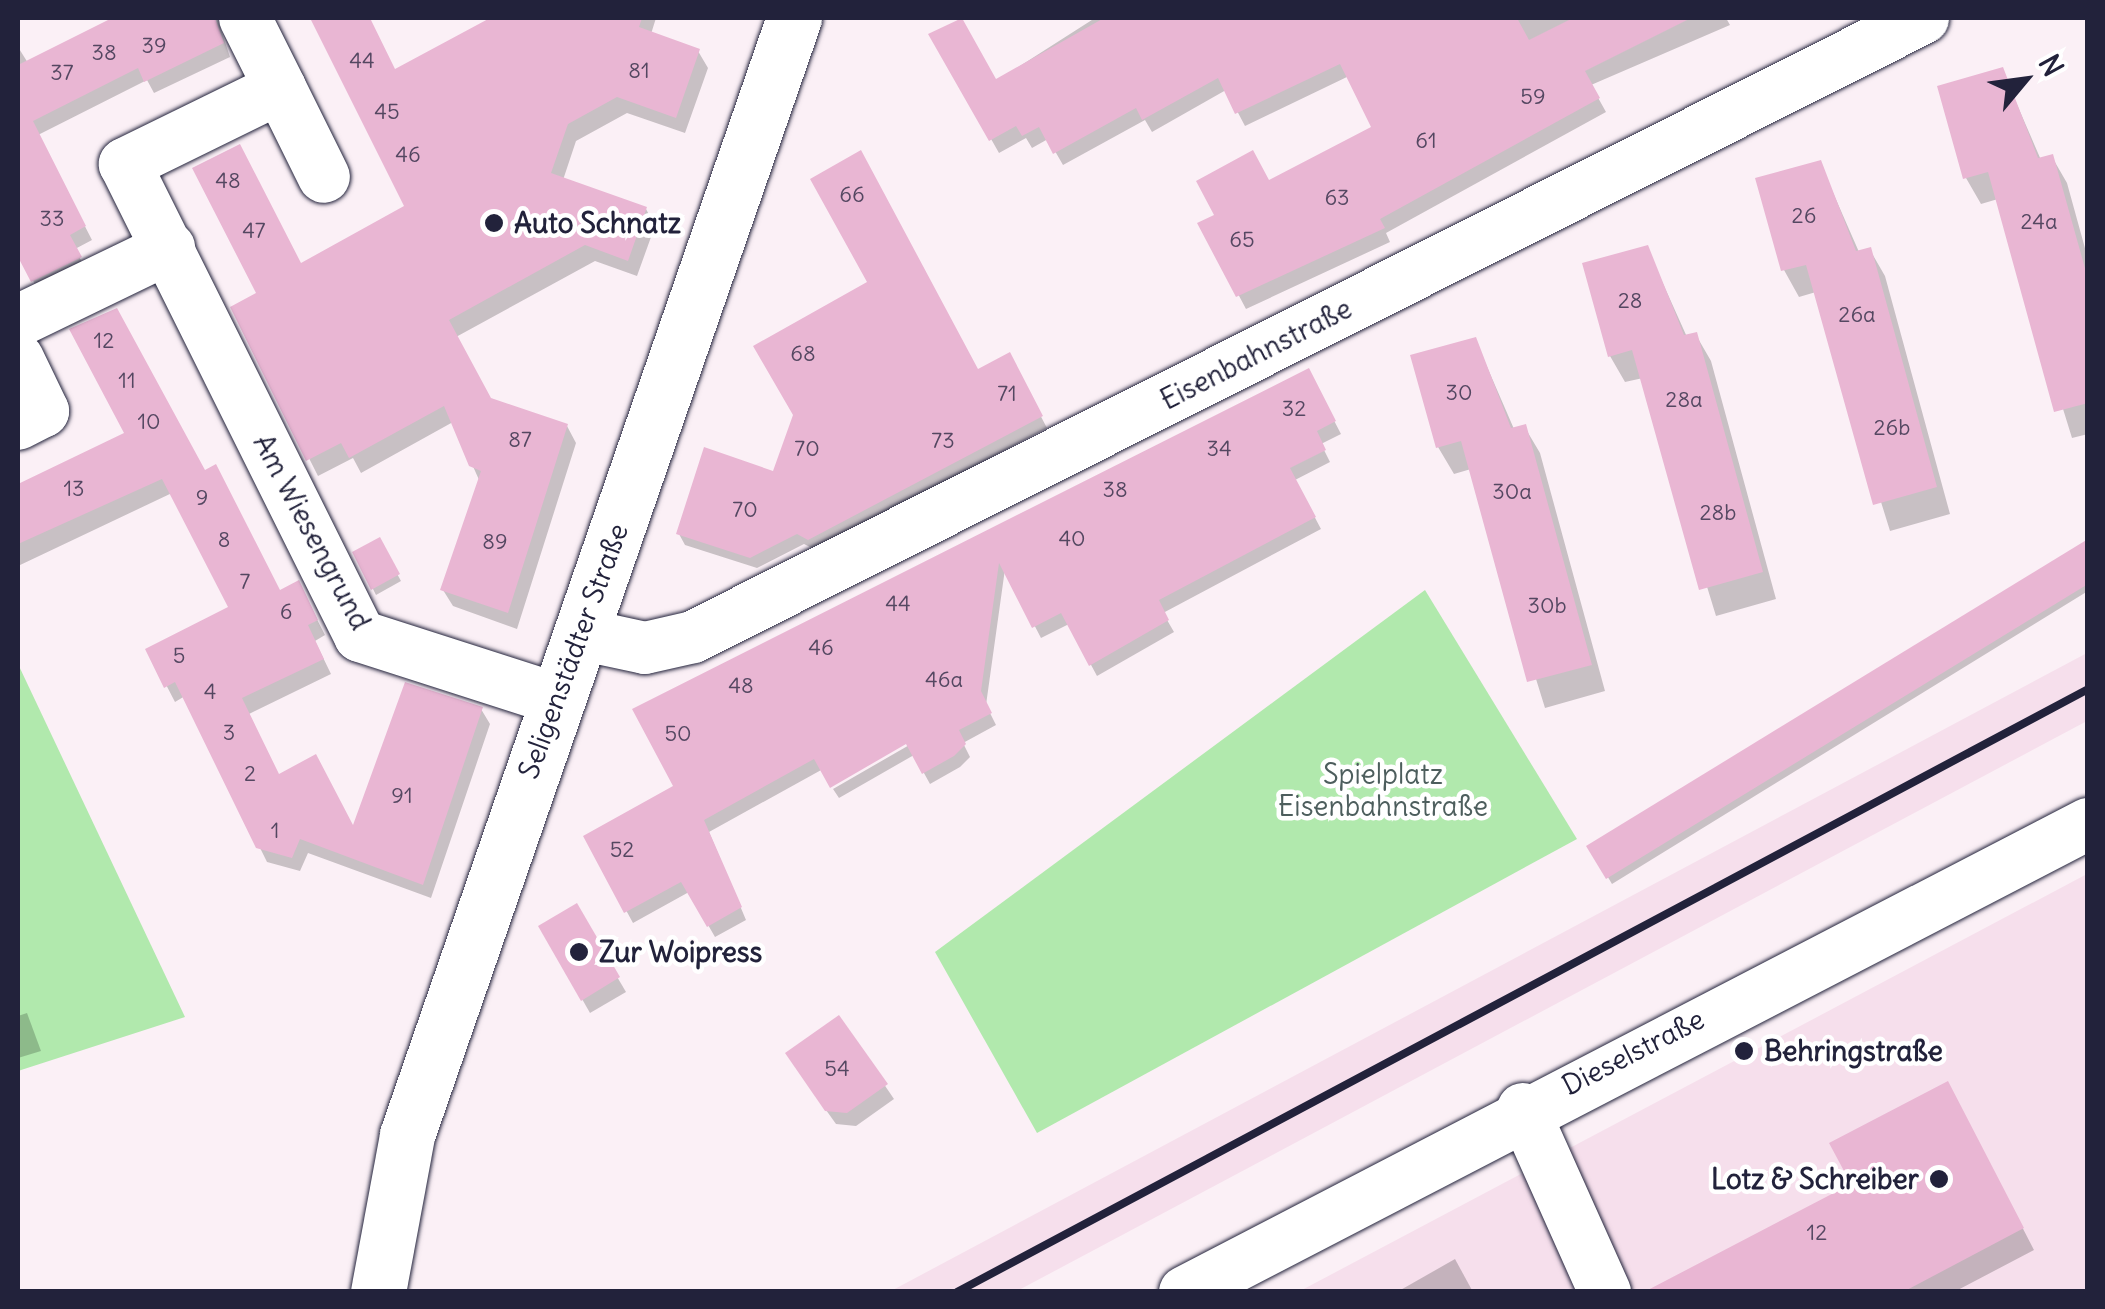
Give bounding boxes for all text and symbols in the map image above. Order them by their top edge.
north arrow [1975,30,2075,130]
house number: 39 [141,33,167,59]
house number: 38 [91,40,117,66]
house number: 44 [349,48,375,74]
text: N [2031,48,2072,83]
house number: 81 [628,58,650,84]
house number: 37 [50,60,74,86]
house number: 59 [1520,84,1546,110]
house number: 45 [374,99,400,125]
house number: 61 [1415,128,1437,154]
house number: 46 [395,142,421,168]
house number: 48 [215,168,241,194]
house number: 66 [839,182,865,208]
house number: 63 [1324,185,1350,211]
house number: 26 [1792,203,1816,229]
house number: 33 [40,206,64,232]
place label: Auto Schnatz [514,206,681,240]
house number: 24a [2021,209,2057,235]
marker: Auto Schnatz [483,212,505,234]
house number: 47 [242,218,266,244]
house number: 65 [1229,227,1255,253]
house number: 28 [1618,288,1642,314]
street label: Eisenbahnstraße [1155,291,1357,417]
house number: 26a [1838,302,1876,328]
house number: 12 [94,328,114,354]
house number: 68 [790,341,816,367]
house number: 11 [118,368,136,394]
house number: 30 [1446,380,1472,406]
house number: 71 [997,381,1017,407]
house number: 28a [1665,387,1703,413]
house number: 32 [1282,396,1306,422]
house number: 10 [137,409,161,435]
house number: 26b [1874,415,1910,441]
house number: 87 [508,427,532,453]
house number: 73 [931,428,955,454]
street label: Am Wiesengrund [246,429,378,635]
house number: 70 [794,436,820,462]
house number: 34 [1206,436,1232,462]
house number: 13 [63,476,85,502]
house number: 38 [1102,477,1128,503]
house number: 30a [1492,479,1532,505]
house number: 9 [196,485,208,511]
house number: 70 [732,497,758,523]
house number: 28b [1700,500,1736,526]
street label: Seligenstädter Straße [511,519,635,783]
house number: 40 [1058,526,1086,552]
house number: 8 [218,527,230,553]
house number: 89 [482,529,508,555]
house number: 7 [240,569,250,595]
house number: 44 [885,591,911,617]
house number: 30b [1527,593,1567,619]
house number: 6 [280,599,292,625]
house number: 46 [808,635,834,661]
house number: 5 [173,643,185,669]
house number: 46a [925,667,963,693]
house number: 48 [728,673,754,699]
house number: 4 [204,679,216,705]
house number: 3 [223,720,235,746]
house number: 50 [664,721,692,747]
park label: Spielplatz Eisenbahnstraße [1278,757,1488,823]
house number: 2 [244,761,256,787]
house number: 91 [391,783,413,809]
house number: 1 [271,818,279,844]
house number: 52 [610,837,634,863]
place label: Zur Woipress [599,935,762,969]
marker: Zur Woipress [568,941,590,963]
street label: Dieselstraße [1556,1002,1710,1102]
place label: Behringstraße [1764,1034,1943,1068]
marker: Behringstraße [1733,1040,1755,1062]
house number: 54 [824,1056,850,1082]
place label: Lotz & Schreiber [1711,1162,1919,1196]
marker: Lotz & Schreiber [1928,1168,1950,1190]
house number: 12 [1807,1220,1827,1246]

